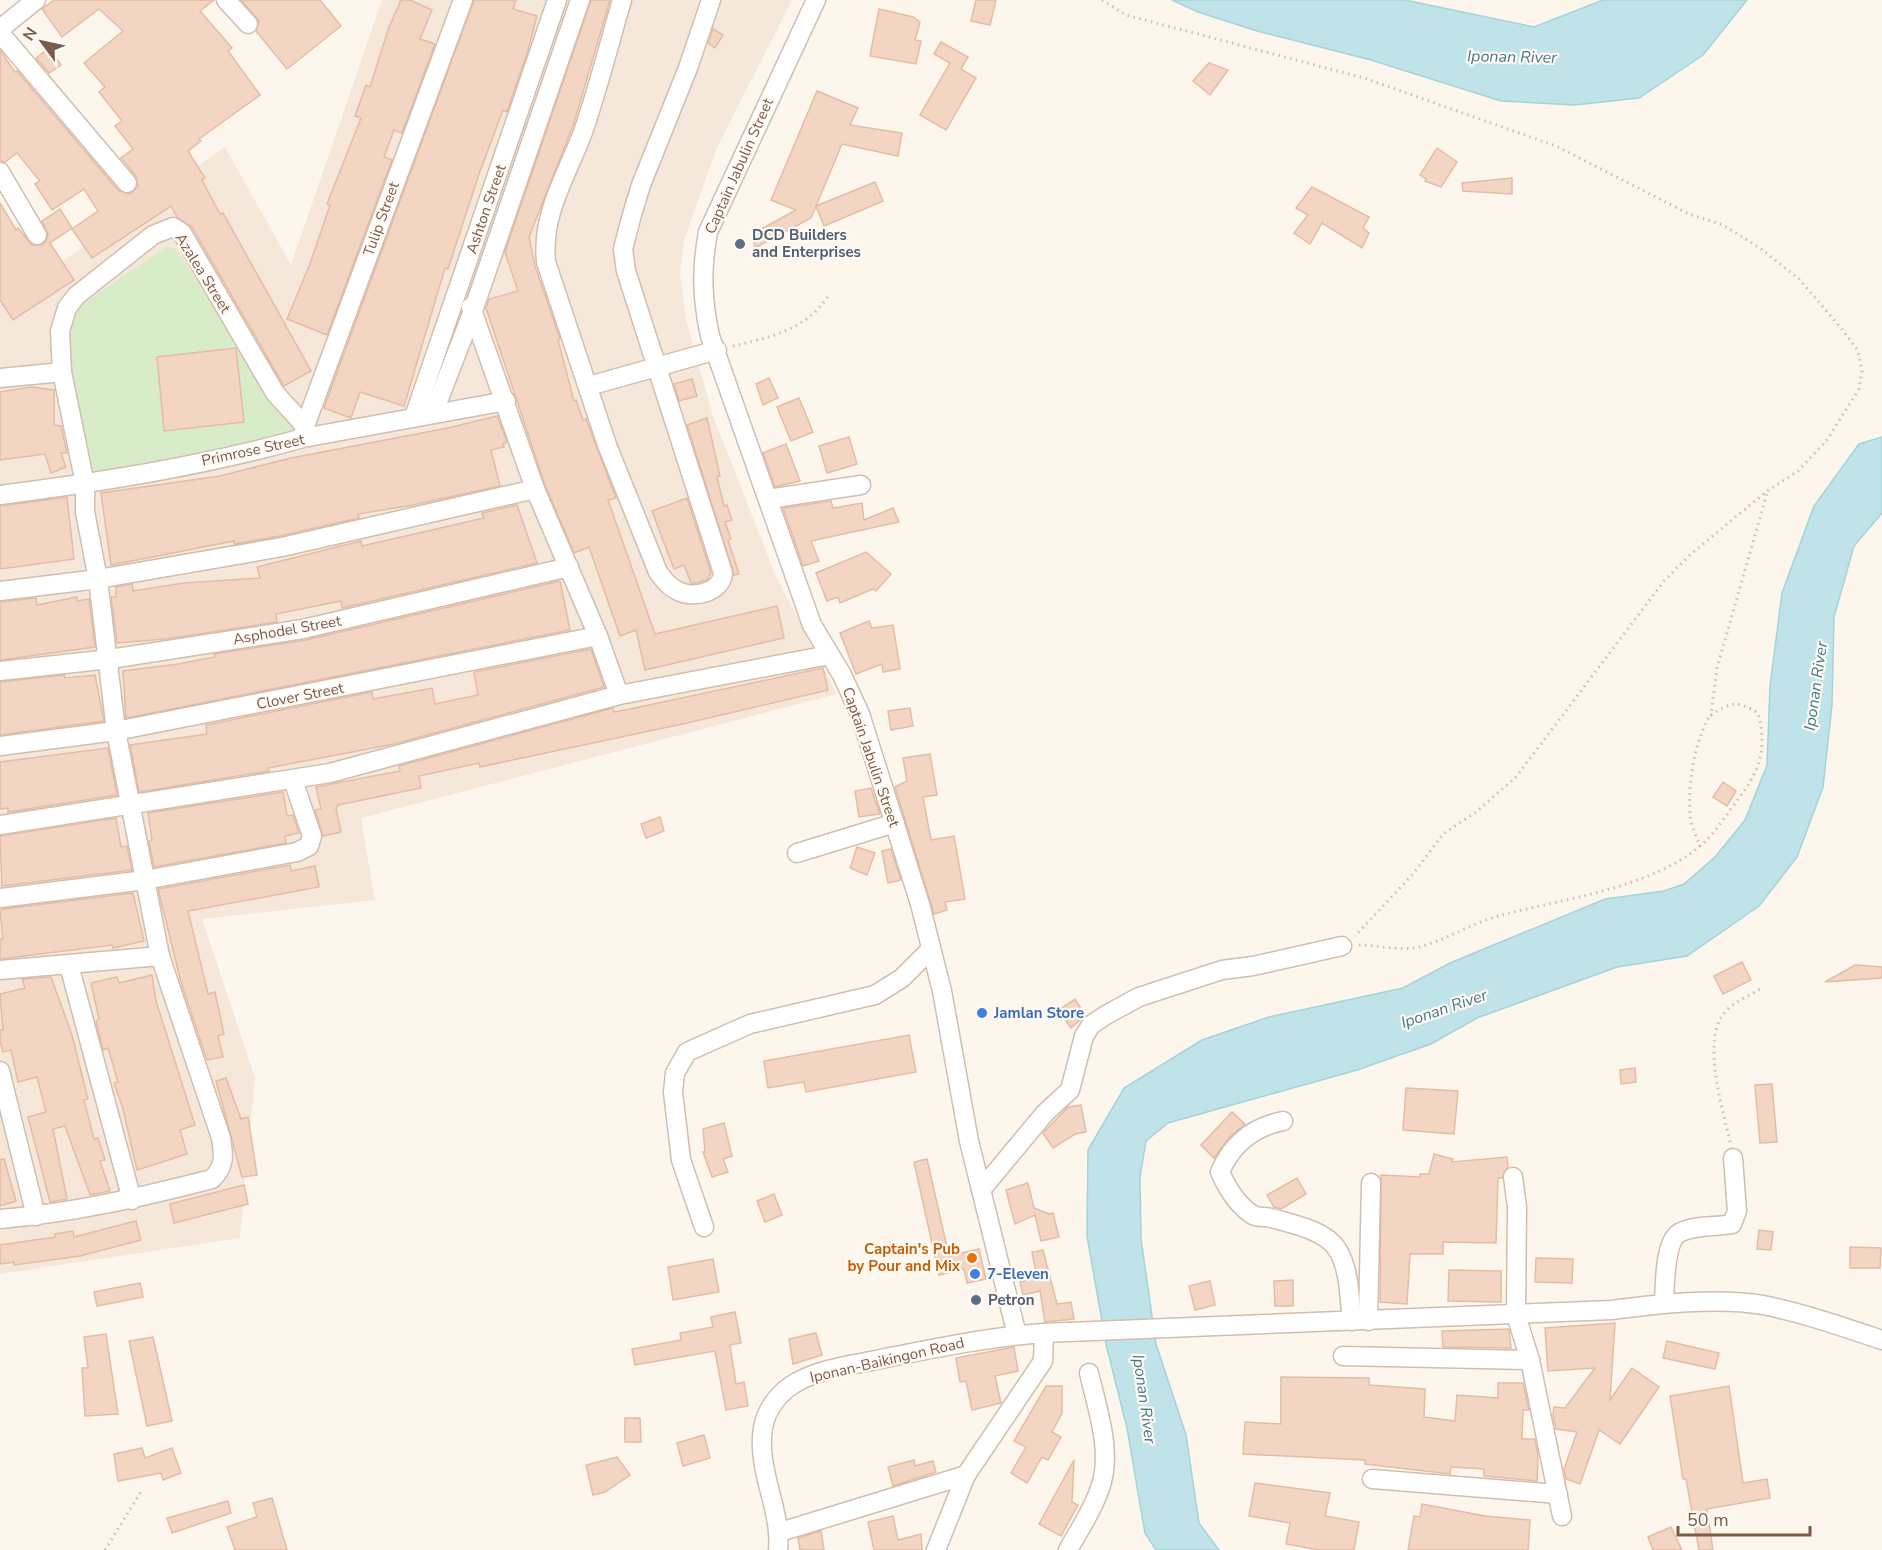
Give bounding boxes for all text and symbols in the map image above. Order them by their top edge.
north arrow [12,12,72,72]
text: N [18,23,43,45]
water label: Iponan River [1467,45,1558,69]
street label: Captain Jabulin Street [700,94,778,237]
street label: Ashton Street [461,161,511,256]
street label: Tulip Street [358,178,404,259]
place label: DCD Builders and Enterprises [752,225,861,262]
street label: Azalea Street [170,229,236,317]
marker: DCD Builders and Enterprises [733,237,747,251]
street label: Primrose Street [200,429,307,471]
street label: Asphodel Street [231,611,343,649]
water label: Iponan River [1799,639,1833,732]
street label: Clover Street [255,678,346,714]
street label: Captain Jabulin Street [838,684,905,830]
water label: Iponan River [1398,984,1491,1034]
place label: Jamlan Store [993,1003,1084,1023]
marker: Jamlan Store [975,1006,989,1020]
place label: Captain's Pub by Pour and Mix [847,1239,961,1276]
marker: Captain's Pub by Pour and Mix [965,1251,979,1265]
place label: 7-Eleven [987,1264,1049,1284]
marker: 7-Eleven [968,1267,982,1281]
place label: Petron [988,1290,1034,1310]
marker: Petron [969,1293,983,1307]
street label: Iponan-Baikingon Road [808,1333,966,1387]
water label: Iponan River [1127,1353,1161,1446]
scale bar [1678,1499,1810,1537]
text: 50 m [1687,1508,1729,1532]

